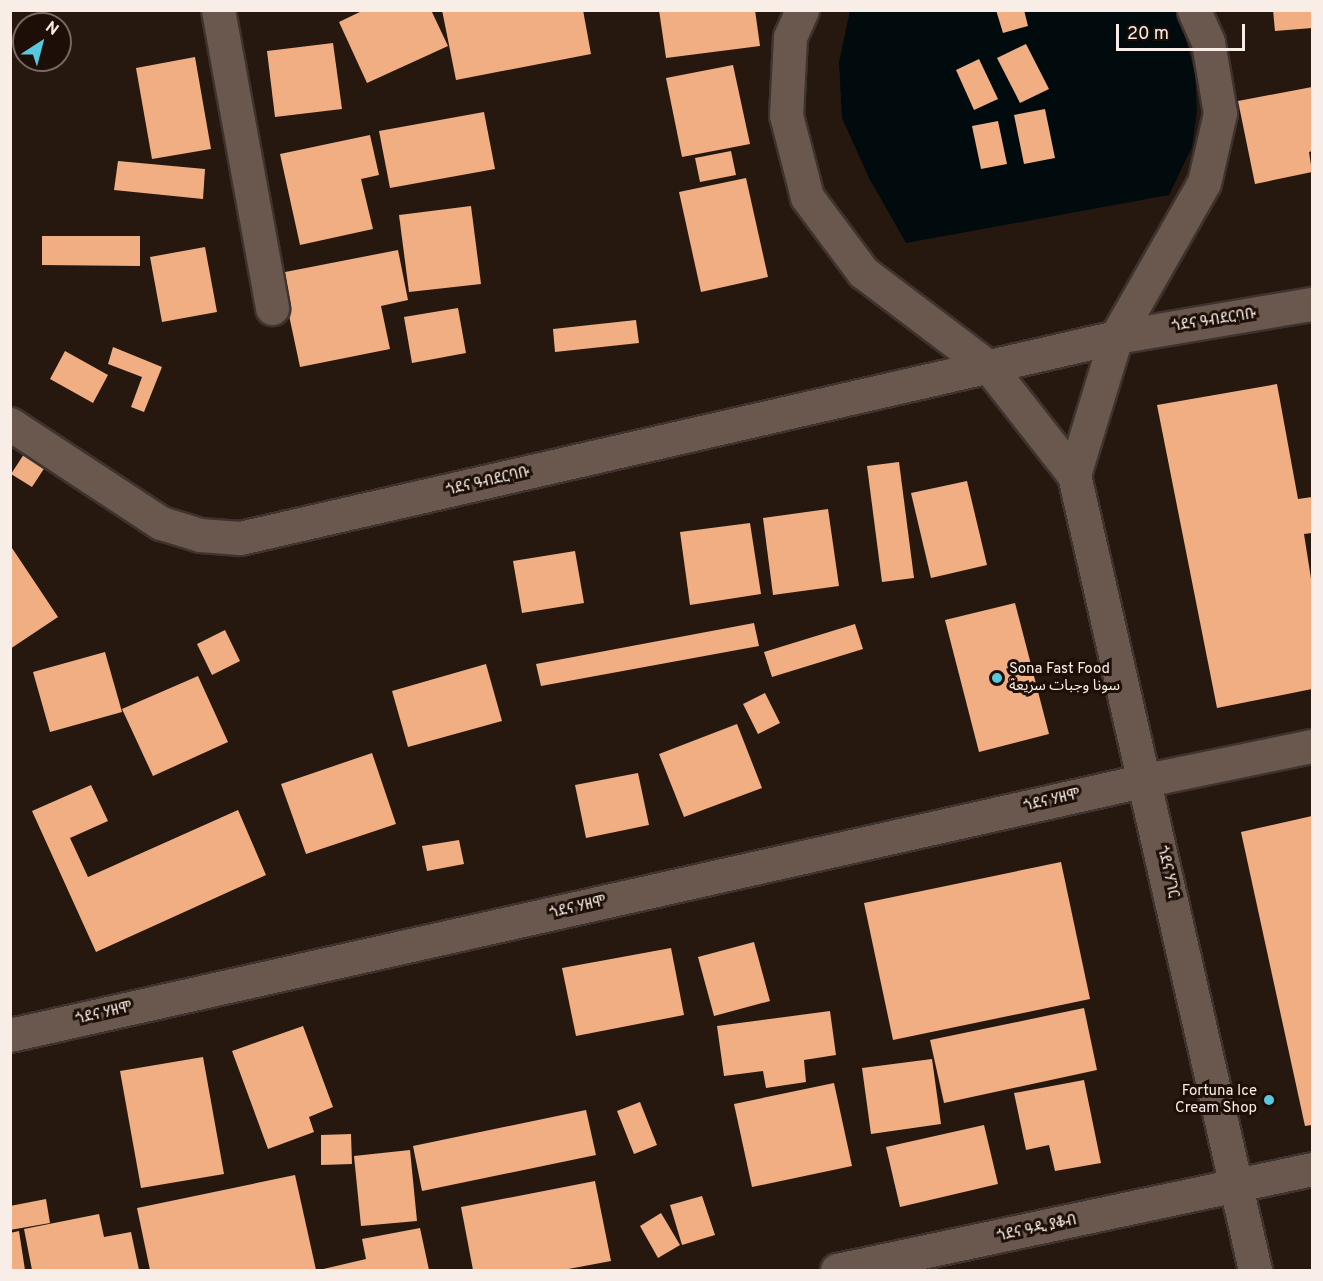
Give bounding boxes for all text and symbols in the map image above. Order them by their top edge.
north arrow [12,12,72,72]
scale bar [1119,12,1248,50]
text: N [41,18,62,41]
text: 20 m [1127,23,1169,46]
street label: ጎደና ዓብደርባቡ [1171,305,1257,337]
street label: ጎደና ዓብደርባቡ [445,464,531,500]
place label: Sona Fast Food سونا وجبات سريعة [1009,660,1120,695]
marker: Sona Fast Food سونا وجبات سريعة [990,671,1004,685]
street label: ጎደና ሃዘሞ [1022,786,1082,816]
street label: ጎደና ሃገር [1152,844,1182,900]
street label: ጎደና ሃዘሞ [548,893,608,923]
street label: ጎደና ሃዘሞ [74,999,134,1029]
place label: Fortuna Ice Cream Shop [1175,1082,1257,1117]
marker: Fortuna Ice Cream Shop [1262,1093,1276,1107]
street label: ጎደና ዓዲ ያቆብ [996,1212,1078,1246]

